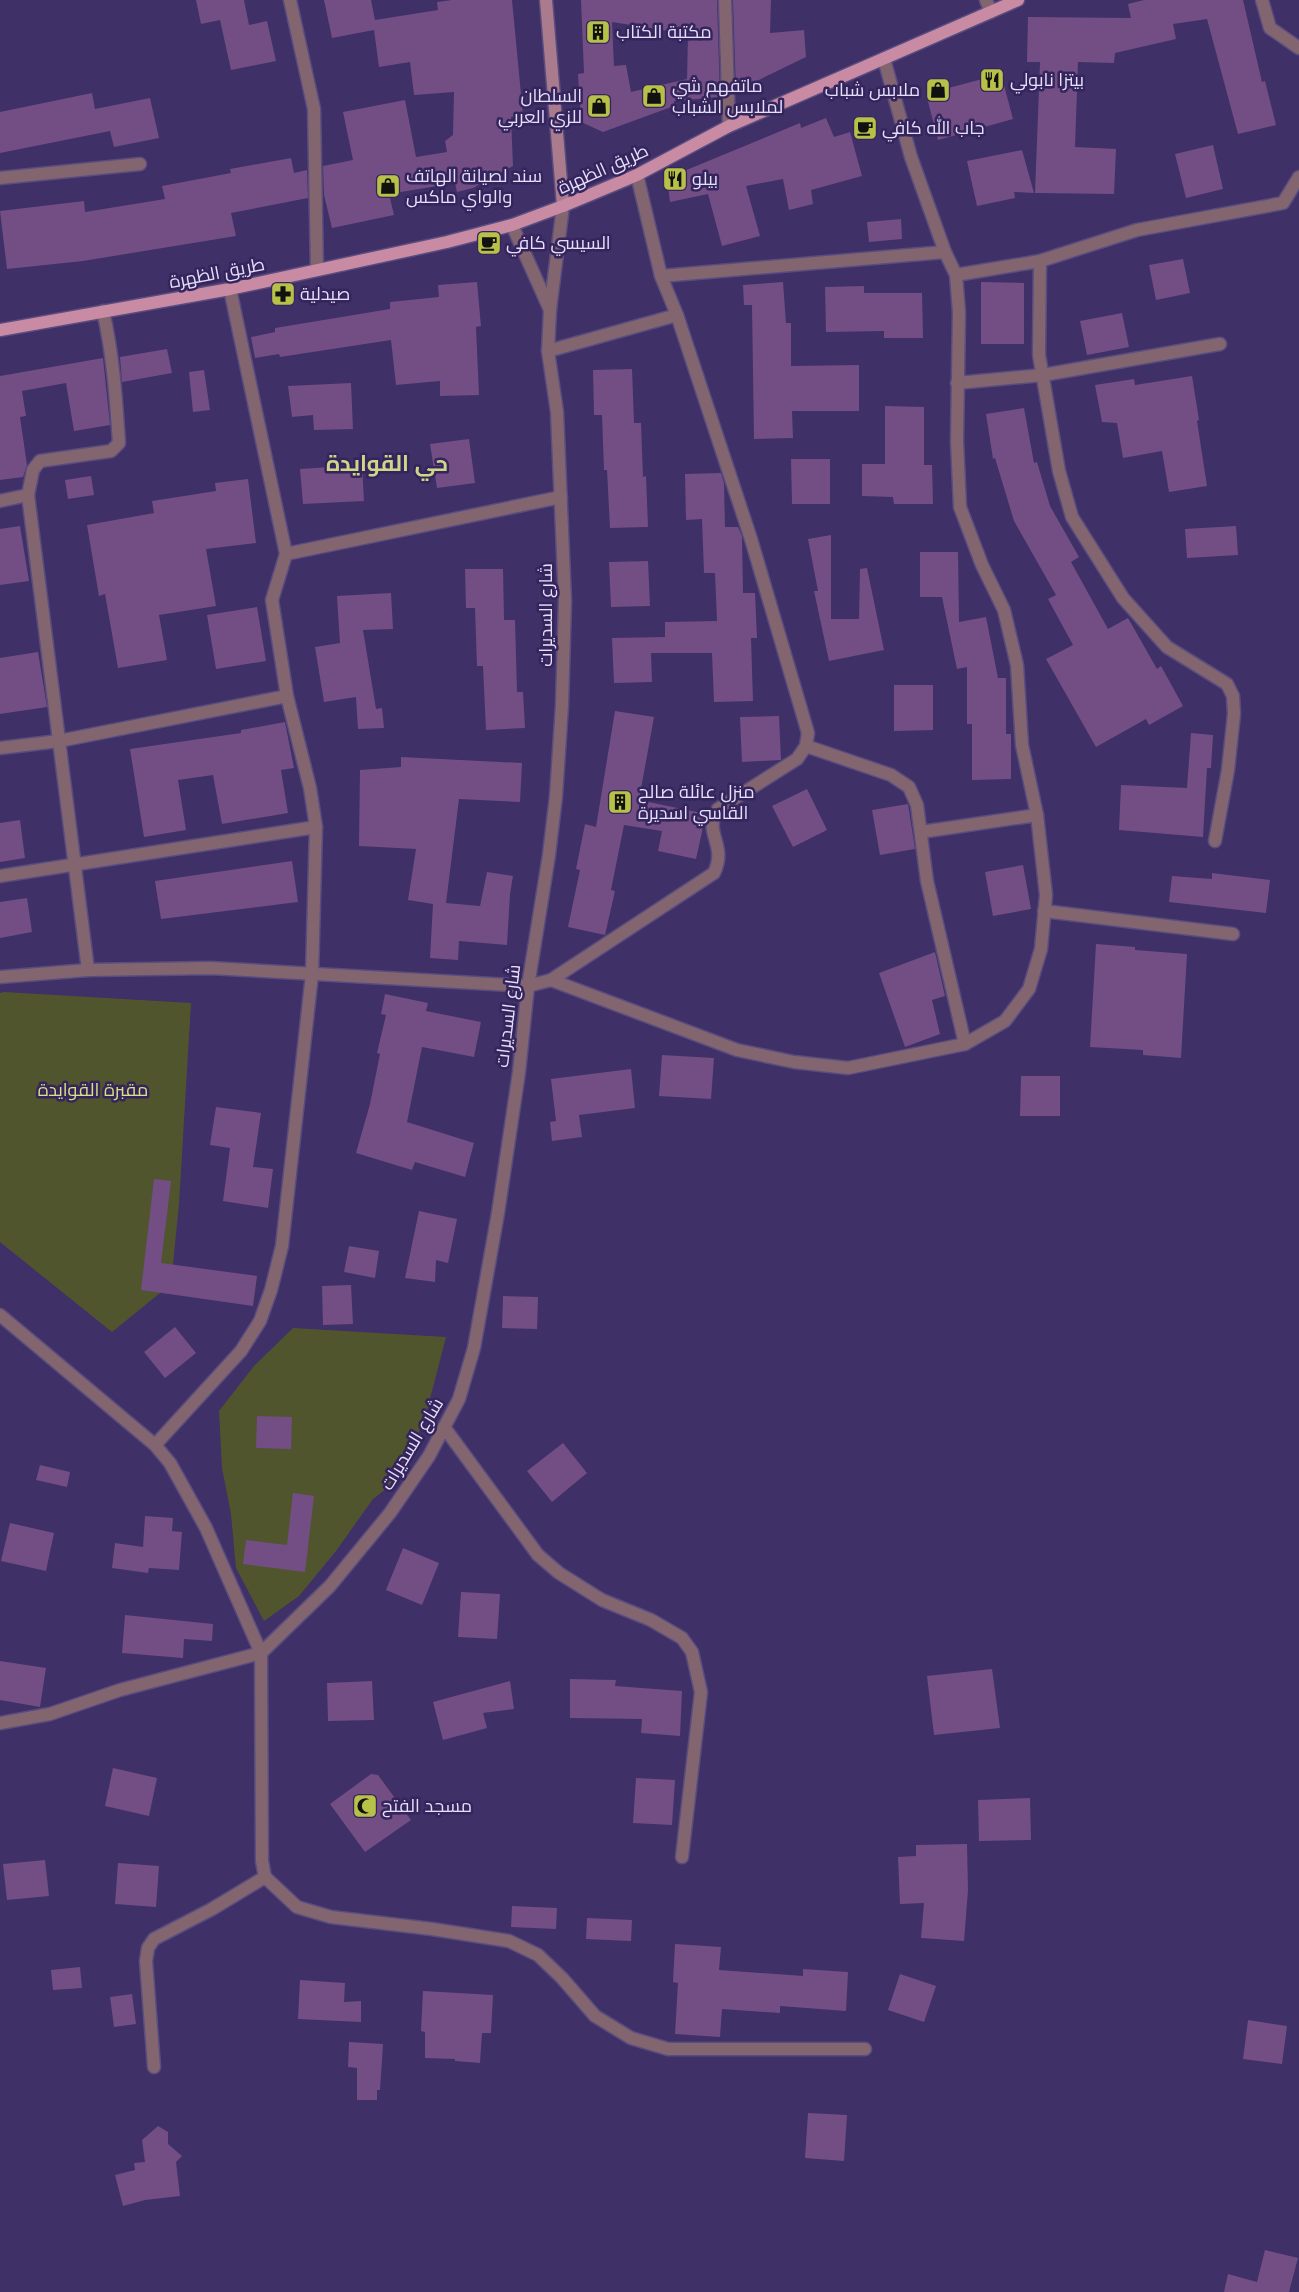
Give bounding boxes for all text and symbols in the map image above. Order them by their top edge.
building icon: مكتبة الكتاب [585,19,611,45]
place label: مكتبة الكتاب [616,19,712,43]
restaurant icon: بيتزا نابولي [979,67,1005,93]
place label: بيتزا نابولي [1010,67,1084,94]
place label: ماتفهم شي لملابس الشباب [672,73,783,118]
place label: ملابس شباب [825,77,920,101]
shop icon: ملابس شباب [925,77,951,103]
place label: السلطان للزي العربي [498,83,582,131]
shop icon: ماتفهم شي لملابس الشباب [641,83,667,109]
shop icon: السلطان للزي العربي [586,93,612,119]
cafe icon: جاب الله كافي [852,115,878,141]
place label: جاب الله كافي [882,115,985,142]
street label: طريق الظهرة [553,137,652,200]
place label: سند لصيانة الهاتف والواي ماكس [406,163,542,211]
restaurant icon: بيلو [662,166,688,192]
place label: بيلو [692,166,718,190]
shop icon: سند لصيانة الهاتف والواي ماكس [375,173,401,199]
cafe icon: السيسي كافي [476,230,502,256]
place label: السيسي كافي [506,230,611,257]
street label: طريق الظهرة [167,251,267,294]
pharmacy icon: صيدلية [270,281,296,307]
place label: صيدلية [300,281,350,305]
district label: حي القوايدة [326,447,448,481]
street label: شارع السديرات [533,563,558,667]
place label: منزل عائلة صالح القاسي اسديرة [638,779,755,826]
building icon: منزل عائلة صالح القاسي اسديرة [607,789,633,815]
street label: شارع السديرات [489,963,526,1069]
park label: مقبرة القوايدة [38,1077,148,1101]
street label: شارع السديرات [374,1393,449,1495]
mosque icon: مسجد الفتح [352,1793,378,1819]
place label: مسجد الفتح [382,1793,472,1818]

